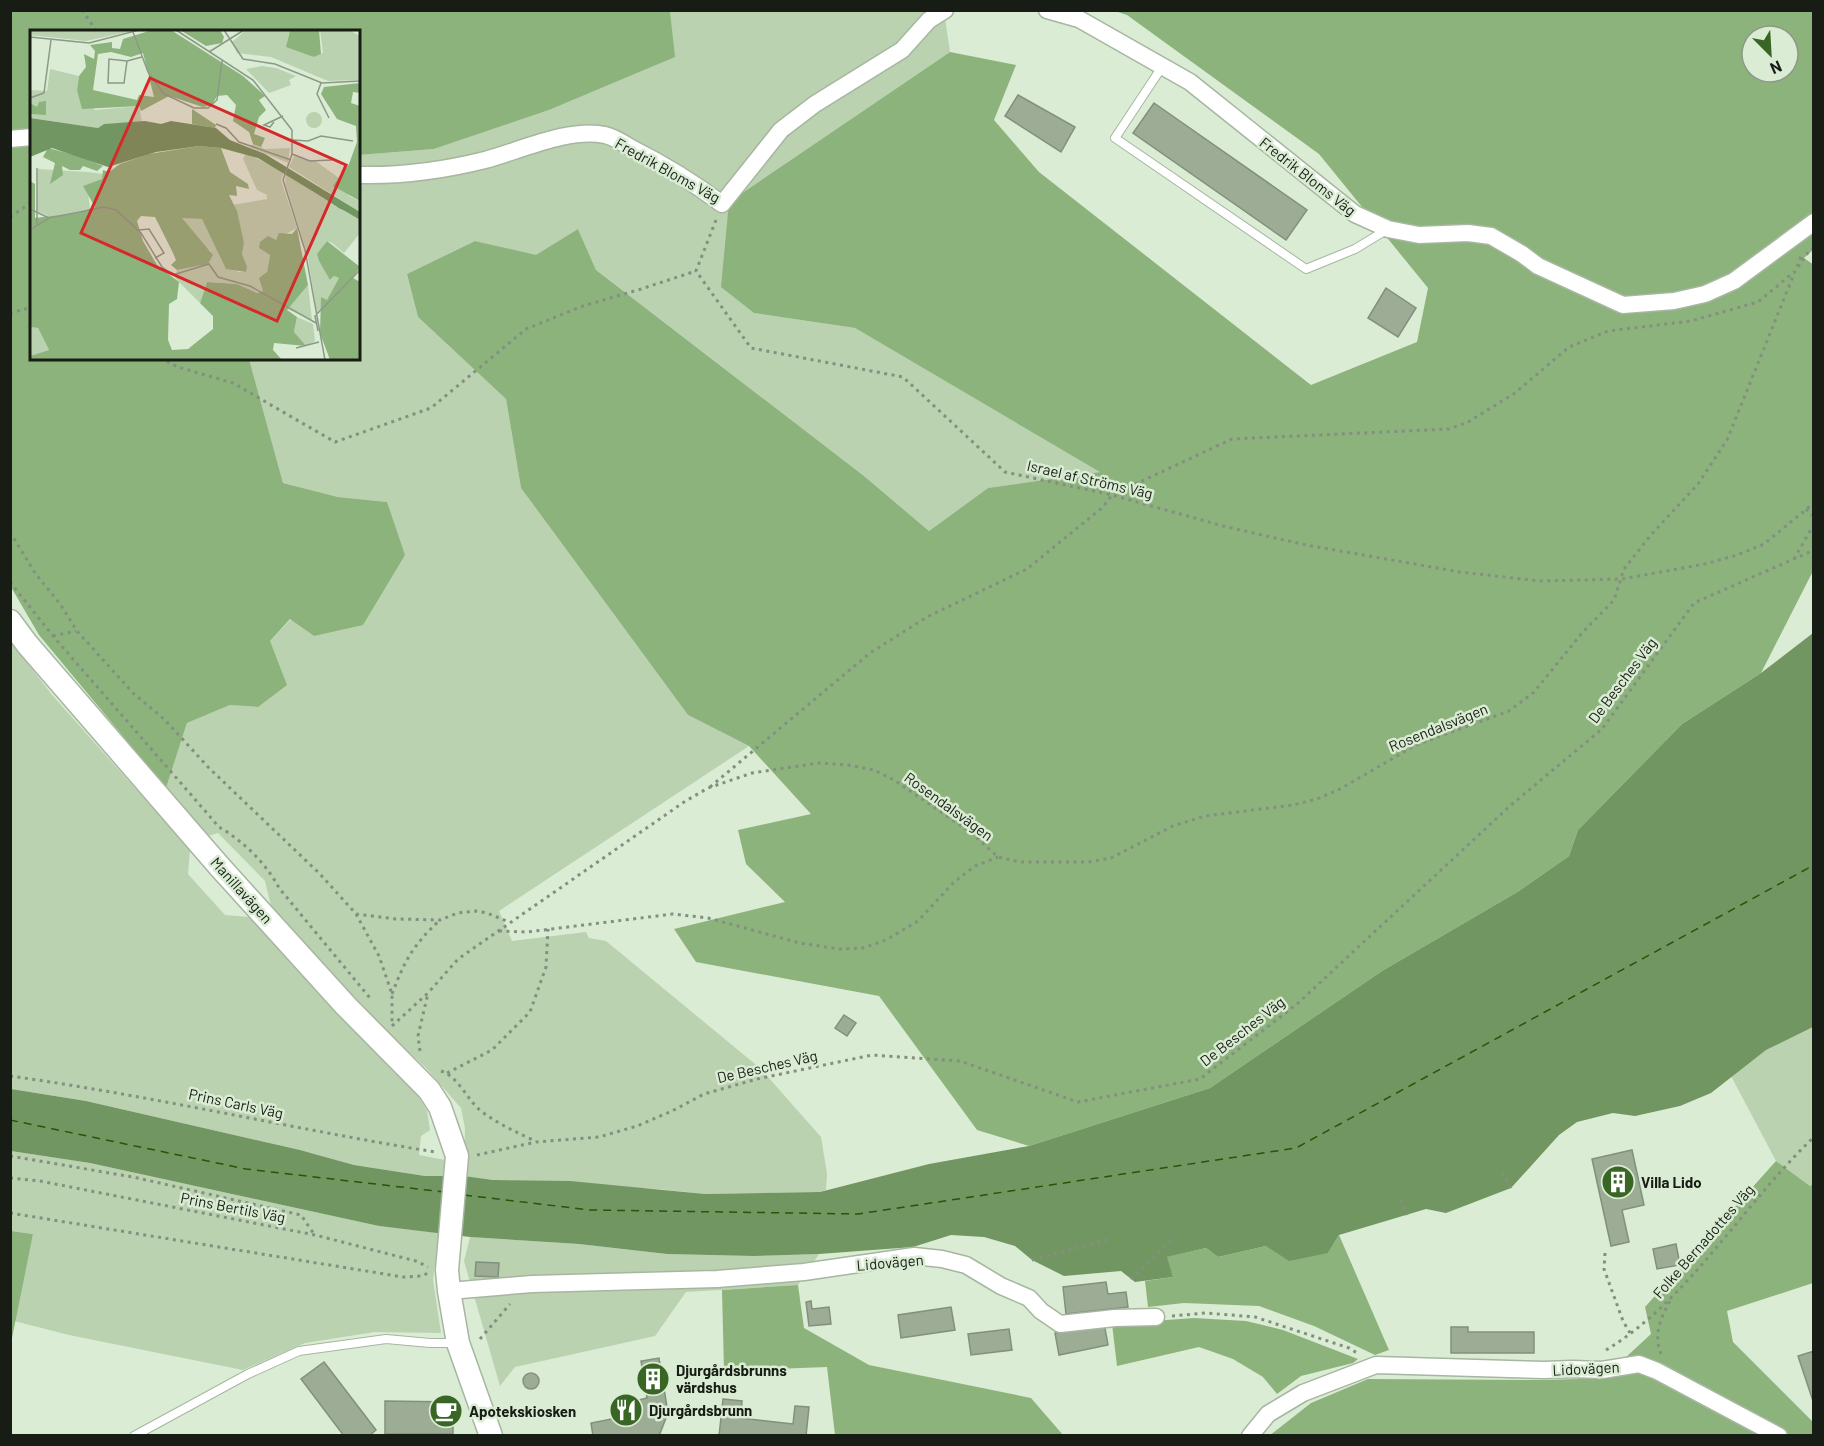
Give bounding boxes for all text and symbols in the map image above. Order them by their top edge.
north arrow [1740,24,1800,84]
inset map [30,30,360,360]
text: N [1768,57,1785,79]
street label: Fredrik Bloms Väg [1256,133,1360,219]
street label: Fredrik Bloms Väg [612,134,724,206]
street label: Israel af Ströms Väg [1025,456,1155,502]
street label: De Besches Väg [1584,634,1660,726]
street label: Rosendalsvägen [1386,699,1490,755]
street label: Rosendalsvägen [901,768,997,844]
street label: Manillavägen [207,853,277,927]
street label: De Besches Väg [1196,992,1288,1070]
street label: De Besches Väg [715,1046,819,1086]
street label: Prins Carls Väg [187,1084,285,1122]
building icon: Villa Lido [1600,1164,1636,1200]
place label: Villa Lido [1641,1173,1702,1191]
street label: Folke Bernadottes Väg [1649,1180,1757,1302]
street label: Prins Bertils Väg [179,1188,287,1226]
street label: Lidovägen [856,1250,924,1274]
street label: Lidovägen [1552,1357,1620,1379]
building icon: Djurgårdsbrunns värdshus [635,1361,671,1397]
place label: Djurgårdsbrunns värdshus [676,1361,787,1396]
restaurant icon: Djurgårdsbrunn [608,1392,644,1428]
cafe icon: Apotekskiosken [428,1393,464,1429]
place label: Djurgårdsbrunn [649,1401,752,1419]
place label: Apotekskiosken [469,1402,576,1420]

